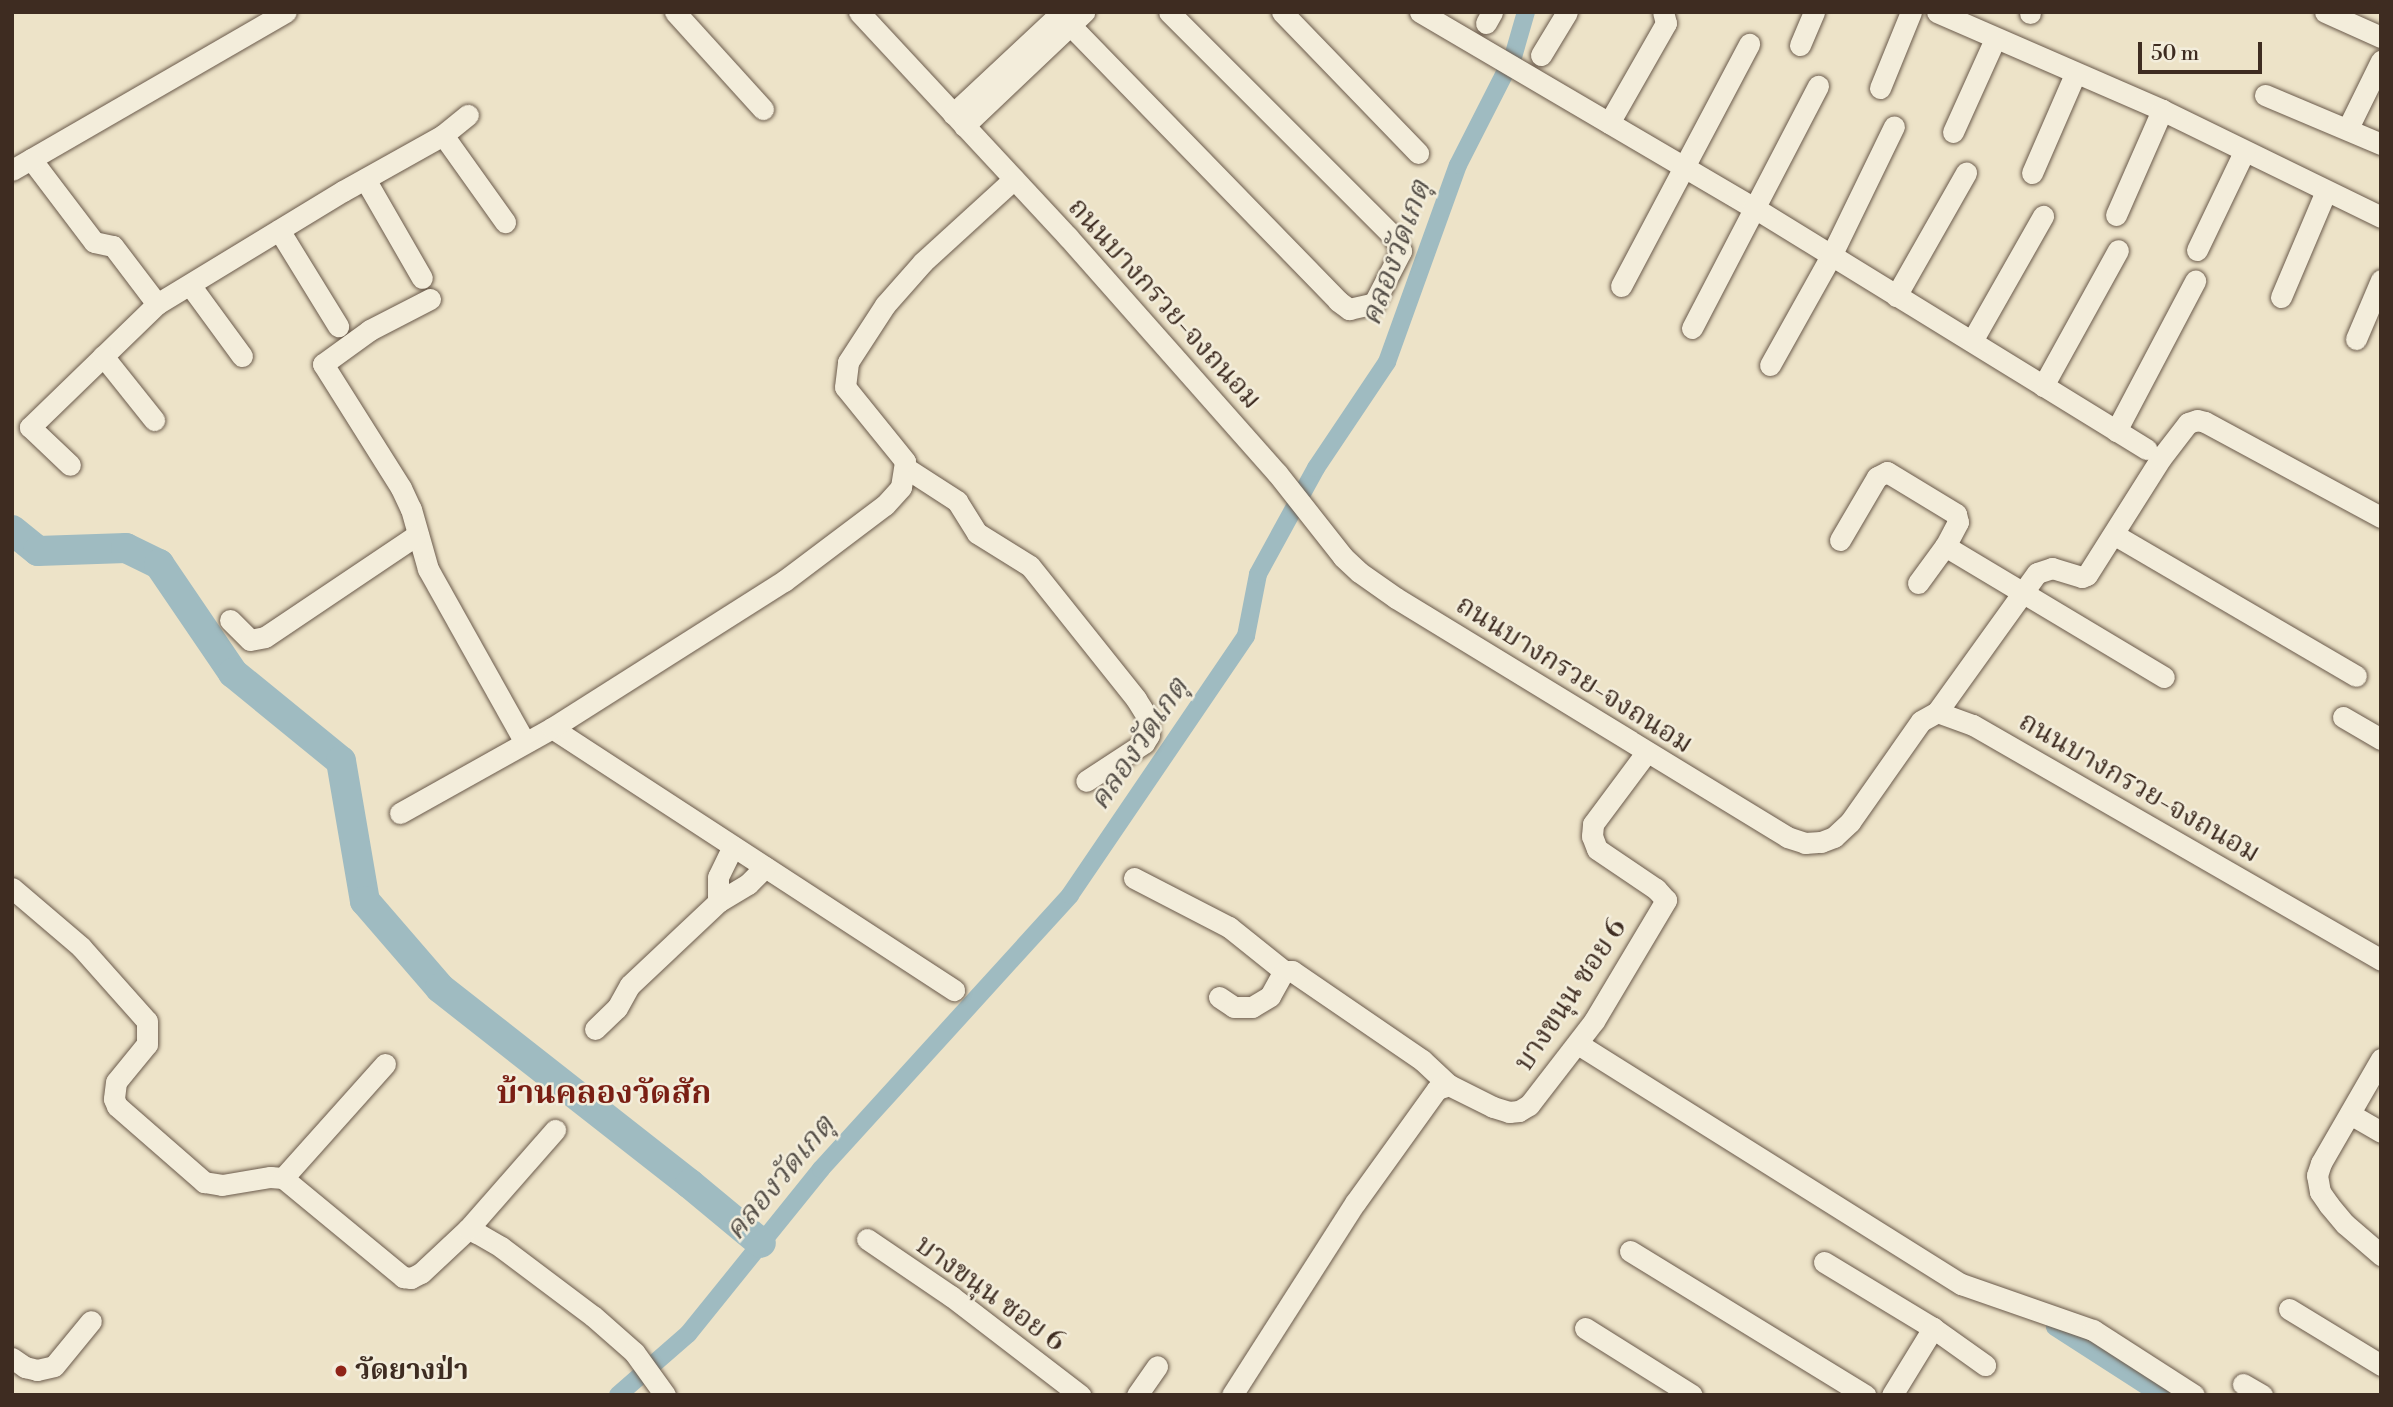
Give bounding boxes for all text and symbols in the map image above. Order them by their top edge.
scale bar [2141,28,2265,72]
text: 50 m [2151,41,2199,67]
water label: คลองวัดเกตุ [1353,176,1439,330]
street label: ถนนบางกรวย-จงถนอม [1060,191,1268,417]
street label: ถนนบางกรวย-จงถนอม [1449,588,1699,762]
water label: คลองวัดเกตุ [1082,671,1196,817]
street label: ถนนบางกรวย-จงถนอม [2012,705,2266,871]
street label: บางขนุน ซอย 6 [1508,912,1634,1078]
district label: บ้านคลองวัดสัก [496,1074,712,1112]
water label: คลองวัดเกตุ [717,1108,843,1248]
street label: บางขนุน ซอย 6 [909,1229,1071,1359]
place label: วัดยางป่า [355,1354,469,1388]
marker: วัดยางป่า [333,1363,349,1379]

